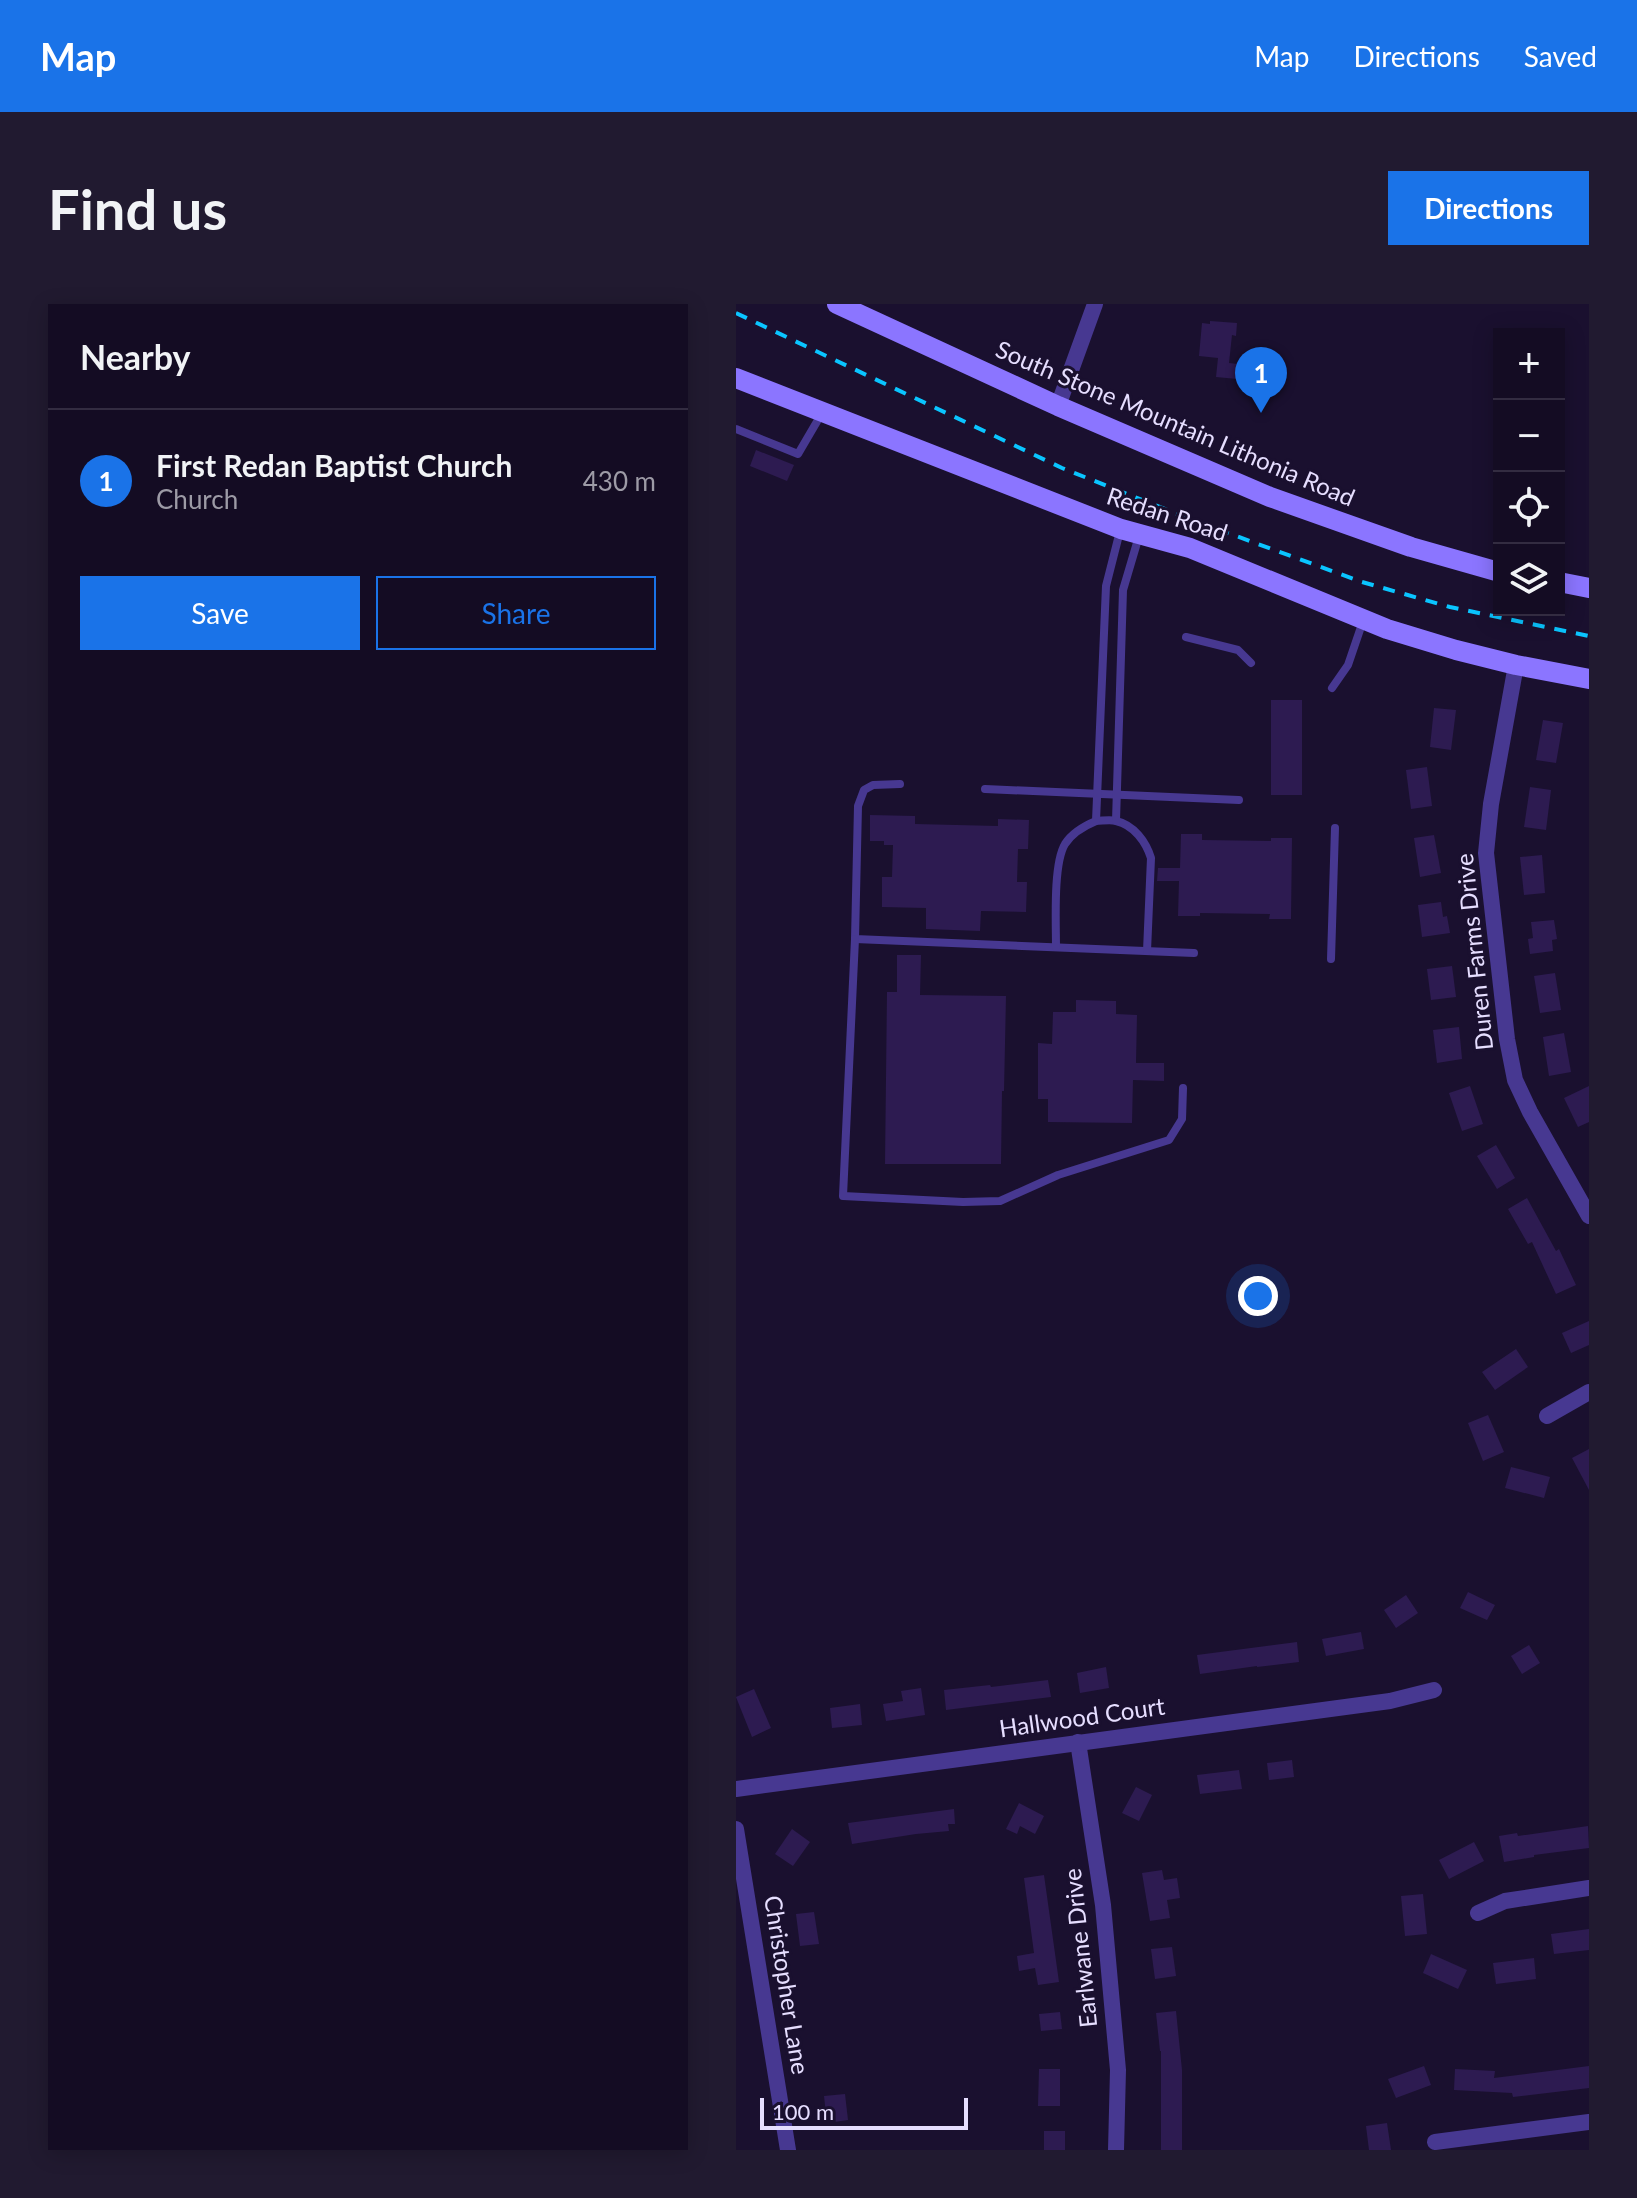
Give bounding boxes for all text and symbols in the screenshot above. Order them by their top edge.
text: Map [40,33,116,79]
text: Map [1254,39,1309,73]
text: Directions [1353,39,1480,73]
text: Saved [1524,39,1597,73]
button: Directions [1388,171,1589,245]
text: Find us [48,175,227,242]
map controls [1493,328,1565,616]
button: + [1493,328,1565,400]
street label: South Stone Mountain Lithonia Road [992,334,1359,512]
text: Nearby [80,336,191,377]
pin: 1 [1235,347,1287,413]
button: − [1493,400,1565,472]
text: First Redan Baptist Church [156,447,512,483]
text: 1 [98,465,114,497]
text: 430 m [583,465,656,497]
button: locate [1493,472,1565,544]
street label: Redan Road [1104,480,1231,547]
text: Church [156,483,238,515]
button: layers [1493,544,1565,616]
button: Save [80,576,360,650]
button: Share [376,576,656,650]
street label: Duren Farms Drive [1449,852,1498,1052]
your location [1238,1276,1278,1316]
street label: Hallwood Court [997,1690,1167,1742]
street label: Earlwane Drive [1057,1867,1102,2029]
street label: Christopher Lane [759,1893,816,2076]
scale bar [760,2094,968,2130]
text: 100 m [772,2098,834,2125]

